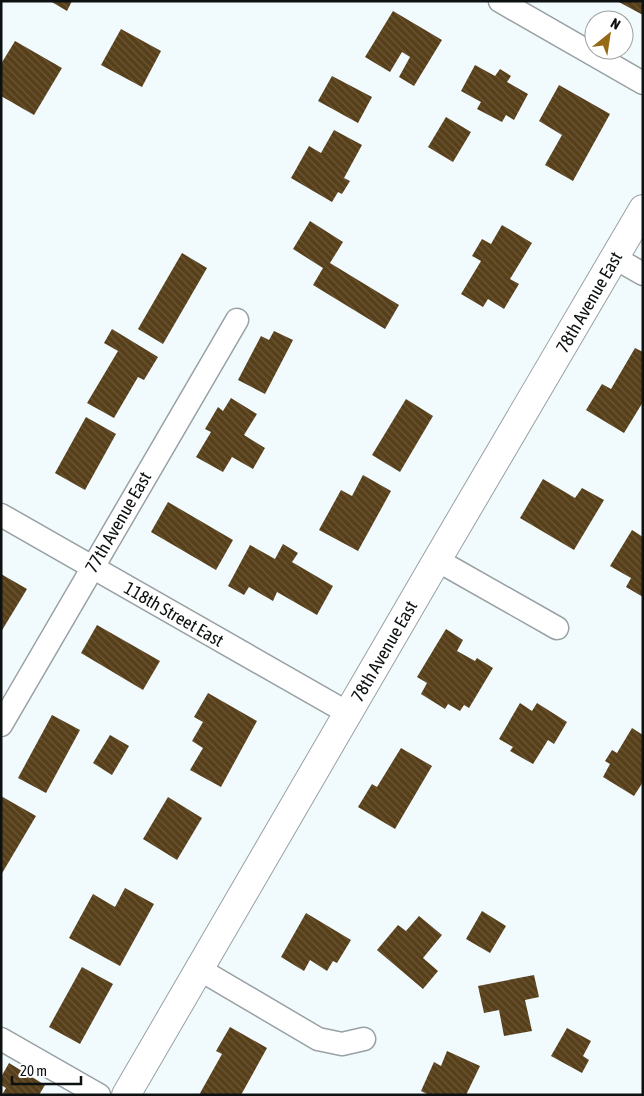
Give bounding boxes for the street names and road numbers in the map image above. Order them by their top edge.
street label: 78th Avenue East [552,248,626,356]
street label: 77th Avenue East [81,468,155,576]
street label: 118th Street East [121,577,227,651]
street label: 78th Avenue East [347,597,421,705]

